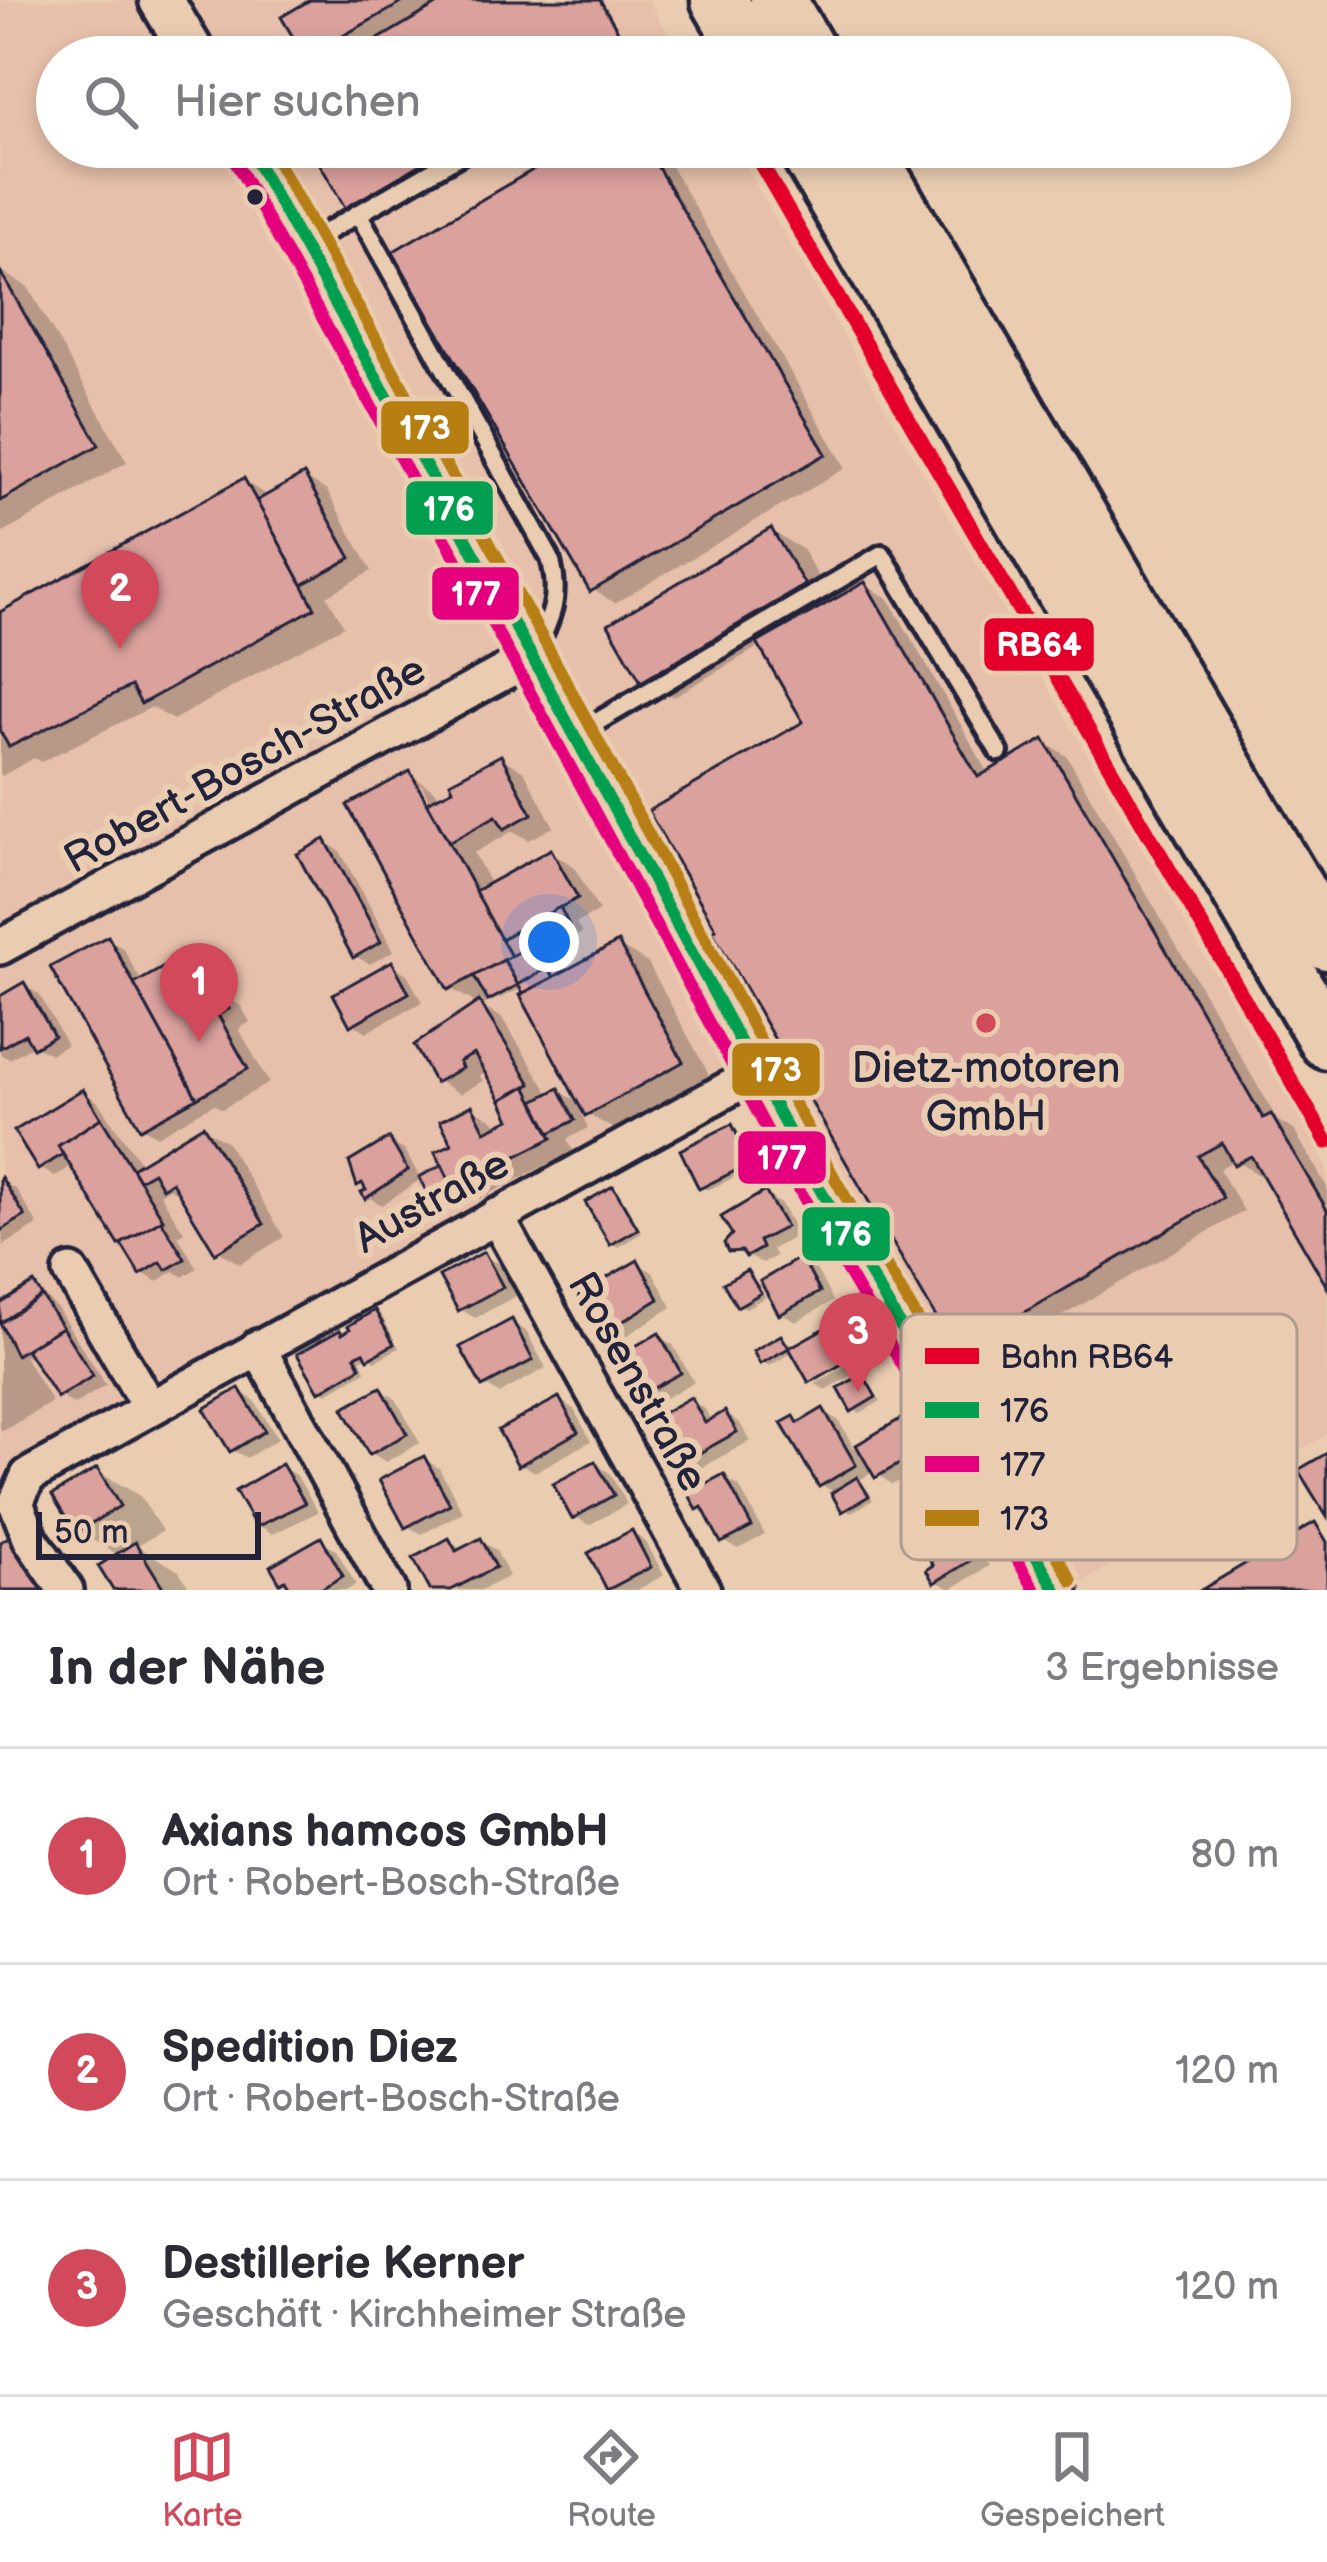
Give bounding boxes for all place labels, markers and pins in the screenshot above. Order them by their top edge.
unlabelled marker [244,186,266,208]
pin: 2 [81,550,159,649]
pin: 1 [160,943,238,1042]
marker: Dietz‐motoren GmbH [973,1010,999,1036]
place label: Dietz‐motoren GmbH [852,1044,1120,1143]
pin: 3 [819,1293,897,1392]

